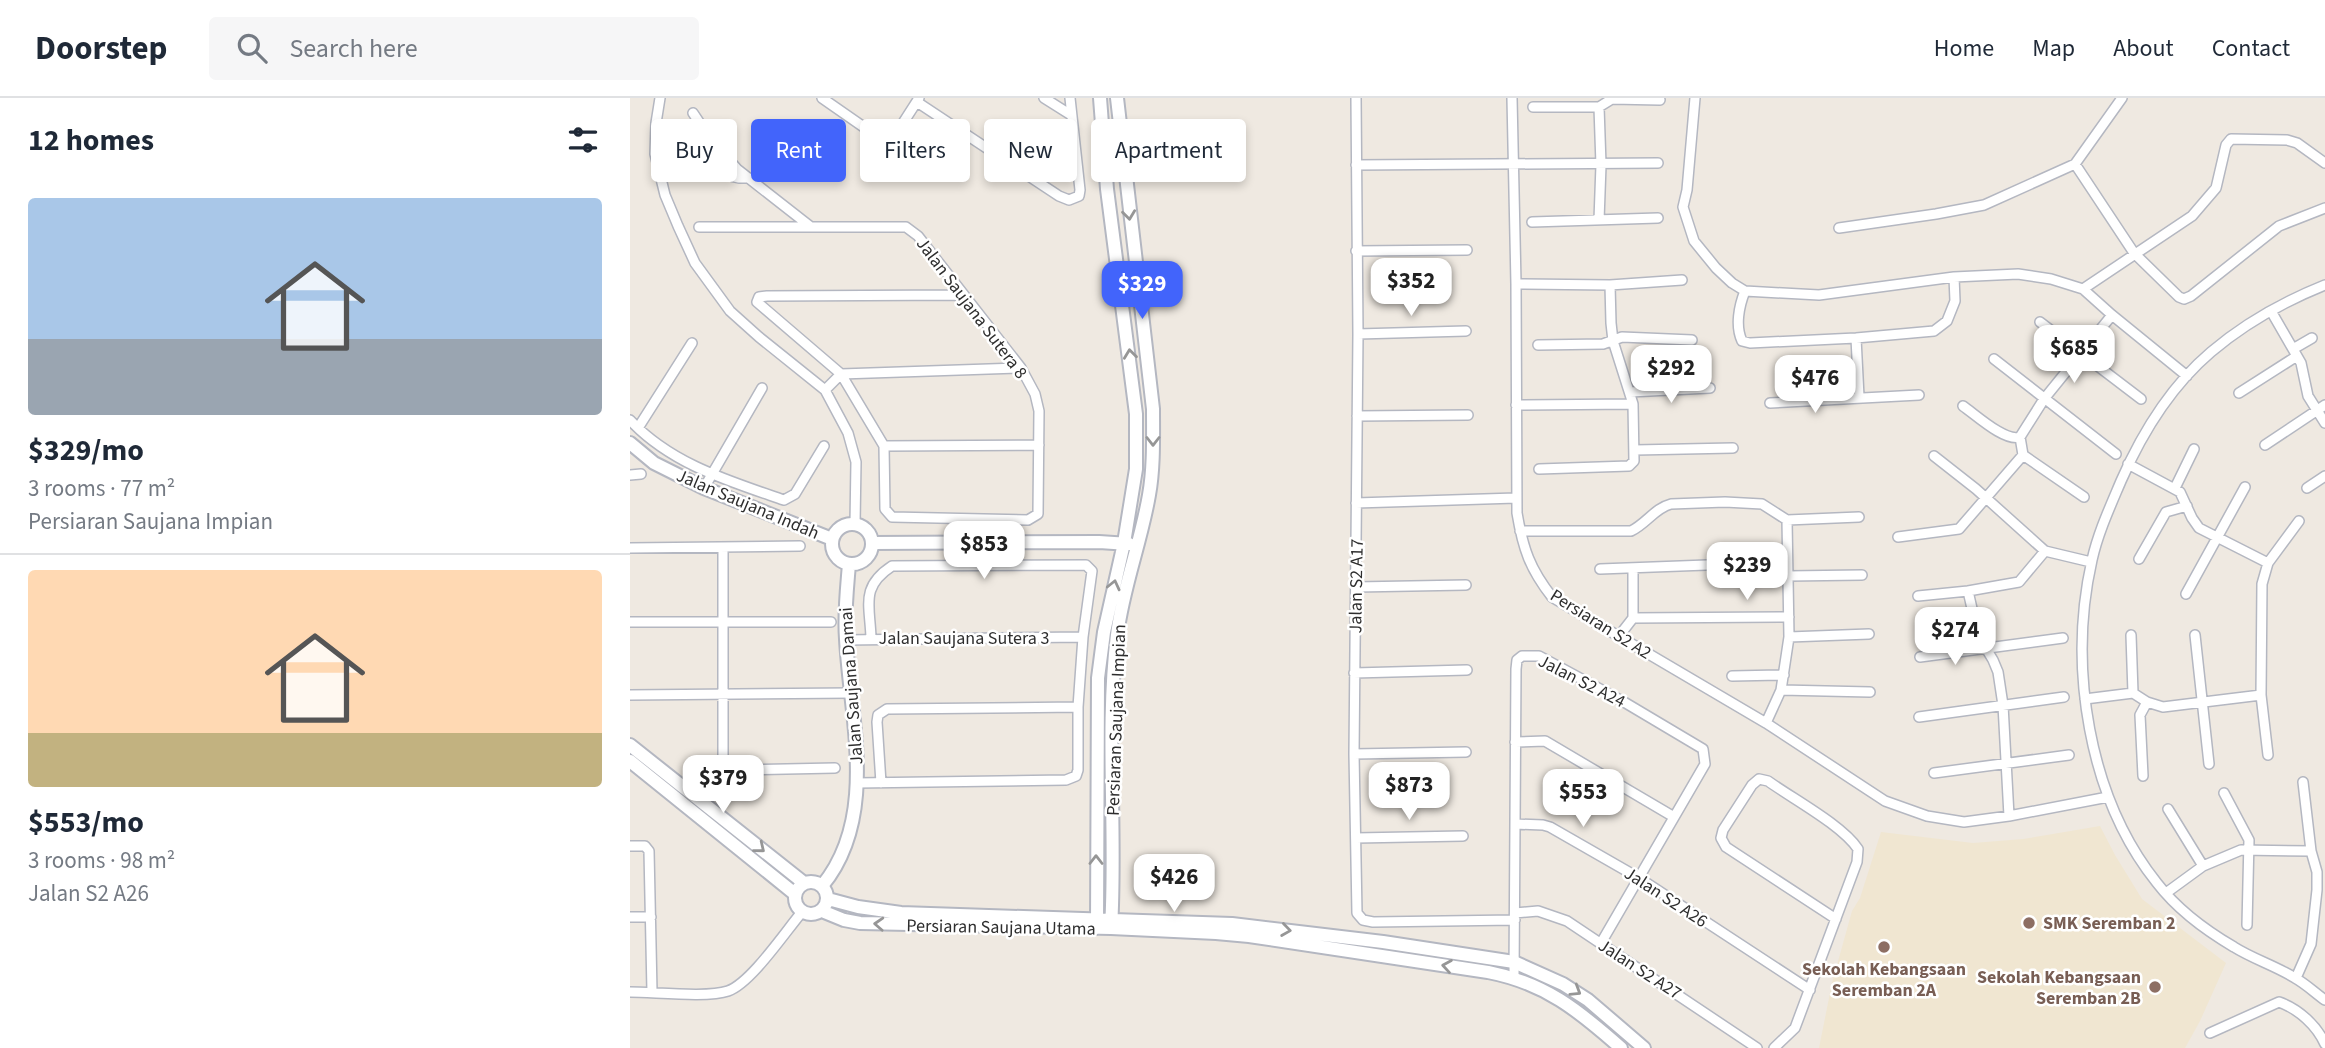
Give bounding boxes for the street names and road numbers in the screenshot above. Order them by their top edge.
street label: Jalan Saujana Sutera 8 [910,233,1033,384]
street label: Jalan Saujana Indah [673,463,823,546]
street label: Jalan S2 A17 [1343,538,1370,634]
street label: Persiaran S2 A2 [1545,583,1656,666]
street label: Jalan Saujana Damai [834,606,869,766]
street label: Persiaran Saujana Impian [1101,624,1132,816]
street label: Jalan Saujana Sutera 3 [879,626,1050,651]
street label: Jalan S2 A24 [1534,649,1630,714]
street label: Jalan S2 A26 [1619,861,1712,934]
street label: Persiaran Saujana Utama [906,913,1096,942]
street label: Jalan S2 A27 [1593,933,1686,1006]

